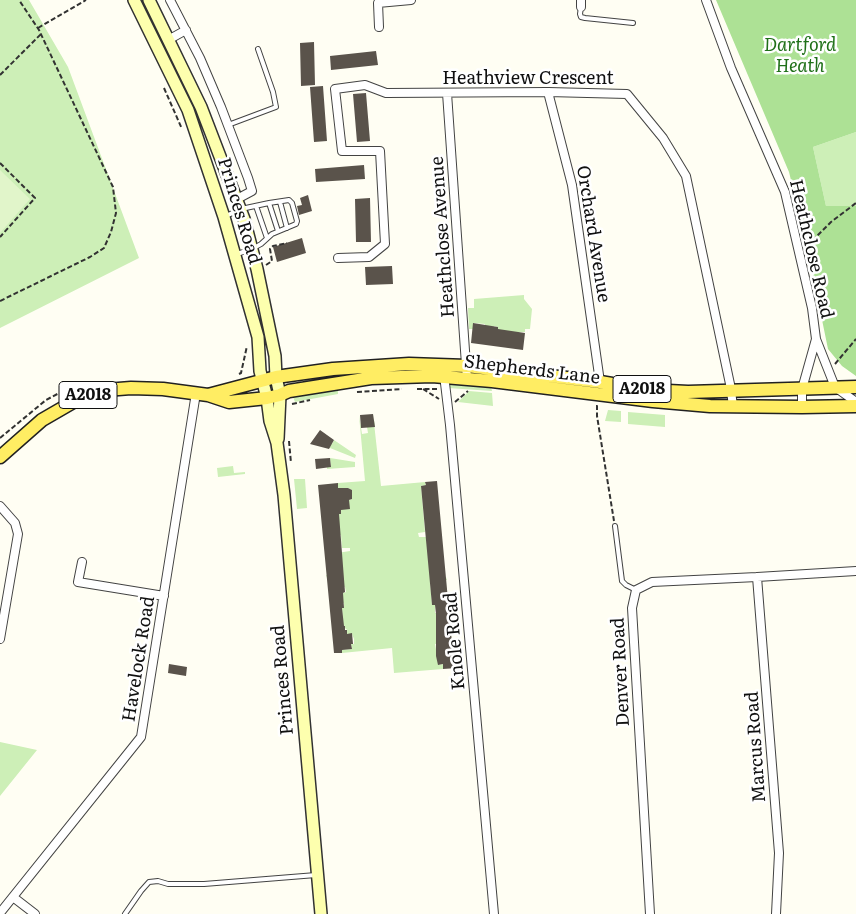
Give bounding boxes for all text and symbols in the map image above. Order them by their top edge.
park label: Dartford Heath [764,35,836,78]
street label: Heathview Crescent [442,68,614,90]
street label: Princes Road [213,155,265,267]
street label: Heathclose Avenue [427,156,459,318]
street label: Orchard Avenue [572,164,614,304]
street label: Heathclose Road [784,177,838,321]
street label: Shepherds Lane [463,351,601,389]
road number: A2018 [613,376,671,402]
road number: A2018 [59,382,117,408]
street label: Knole Road [440,591,470,691]
street label: Havelock Road [118,595,160,723]
street label: Denver Road [607,617,635,727]
street label: Princes Road [267,624,299,736]
street label: Marcus Road [741,691,771,803]

